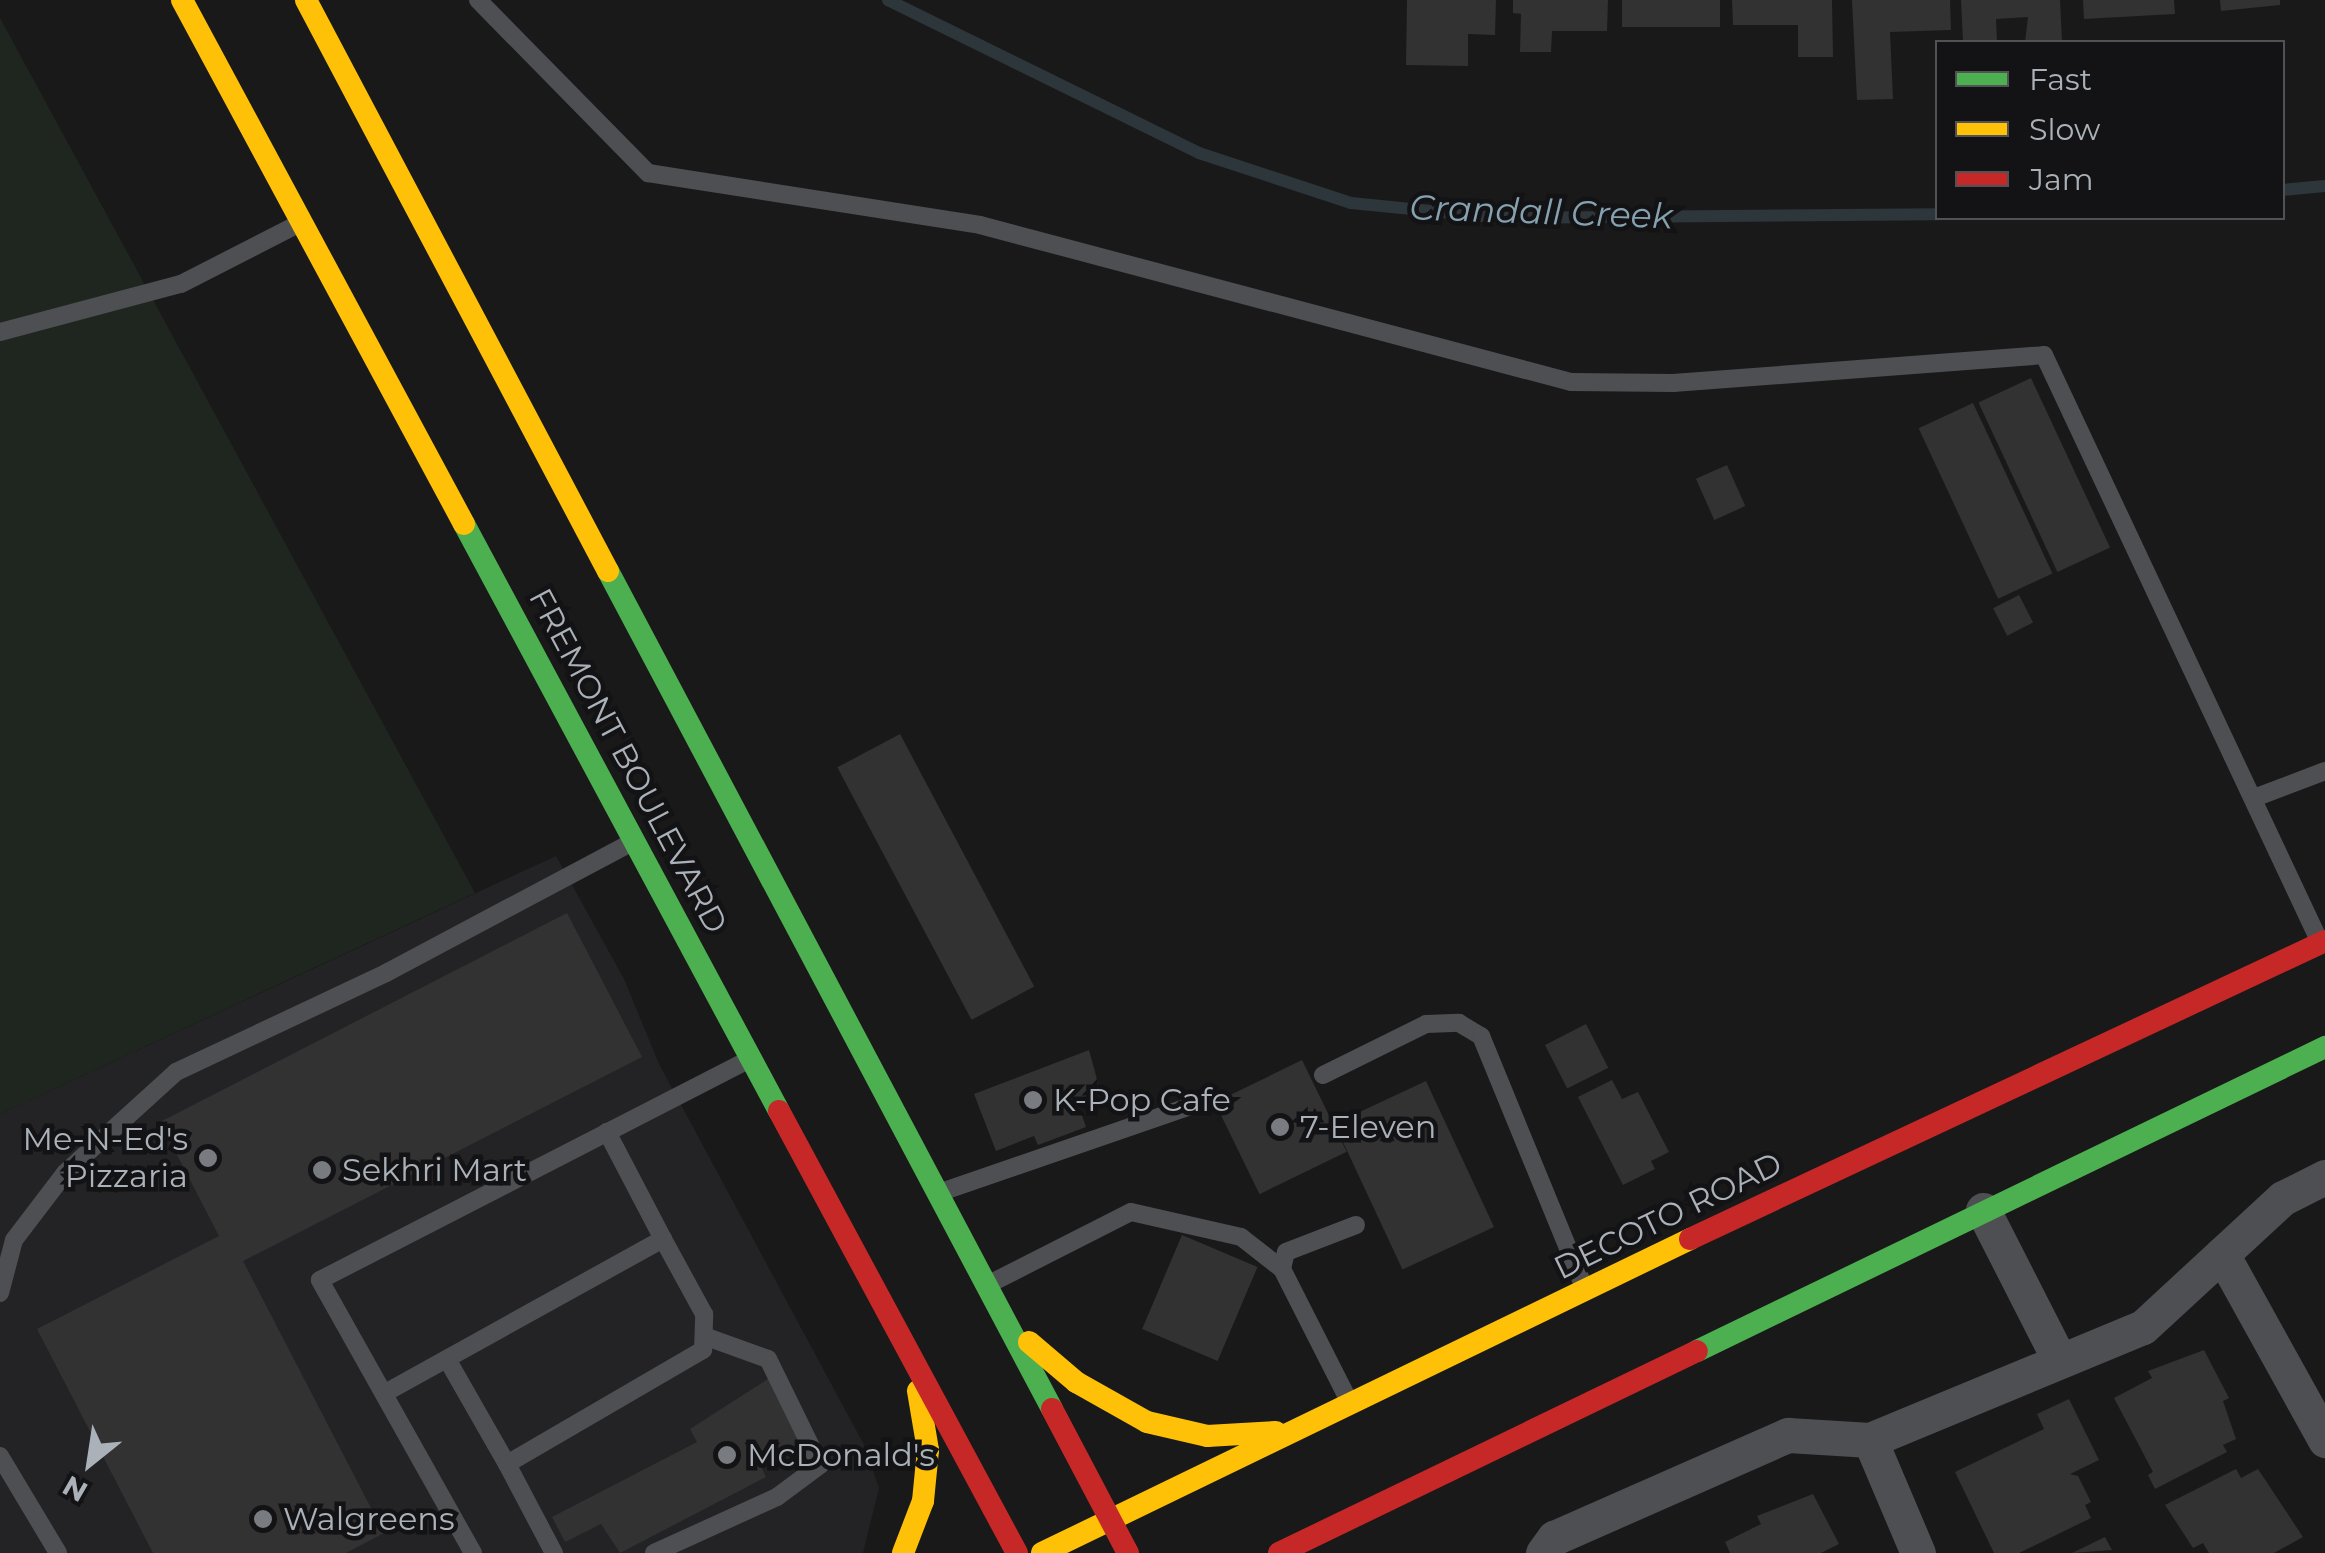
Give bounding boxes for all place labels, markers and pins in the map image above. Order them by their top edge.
place label: K-Pop Cafe [1053,1081,1231,1119]
marker: K-Pop Cafe [1022,1089,1044,1111]
place label: 7-Eleven [1300,1108,1436,1146]
marker: 7-Eleven [1269,1116,1291,1138]
place label: Me-N-Ed's Pizzaria [22,1121,188,1196]
marker: Me-N-Ed's Pizzaria [197,1147,219,1169]
place label: Sekhri Mart [342,1151,527,1189]
marker: Sekhri Mart [311,1159,333,1181]
place label: McDonald's [747,1436,935,1474]
marker: McDonald's [716,1444,738,1466]
place label: Walgreens [283,1500,455,1538]
marker: Walgreens [252,1508,274,1530]

